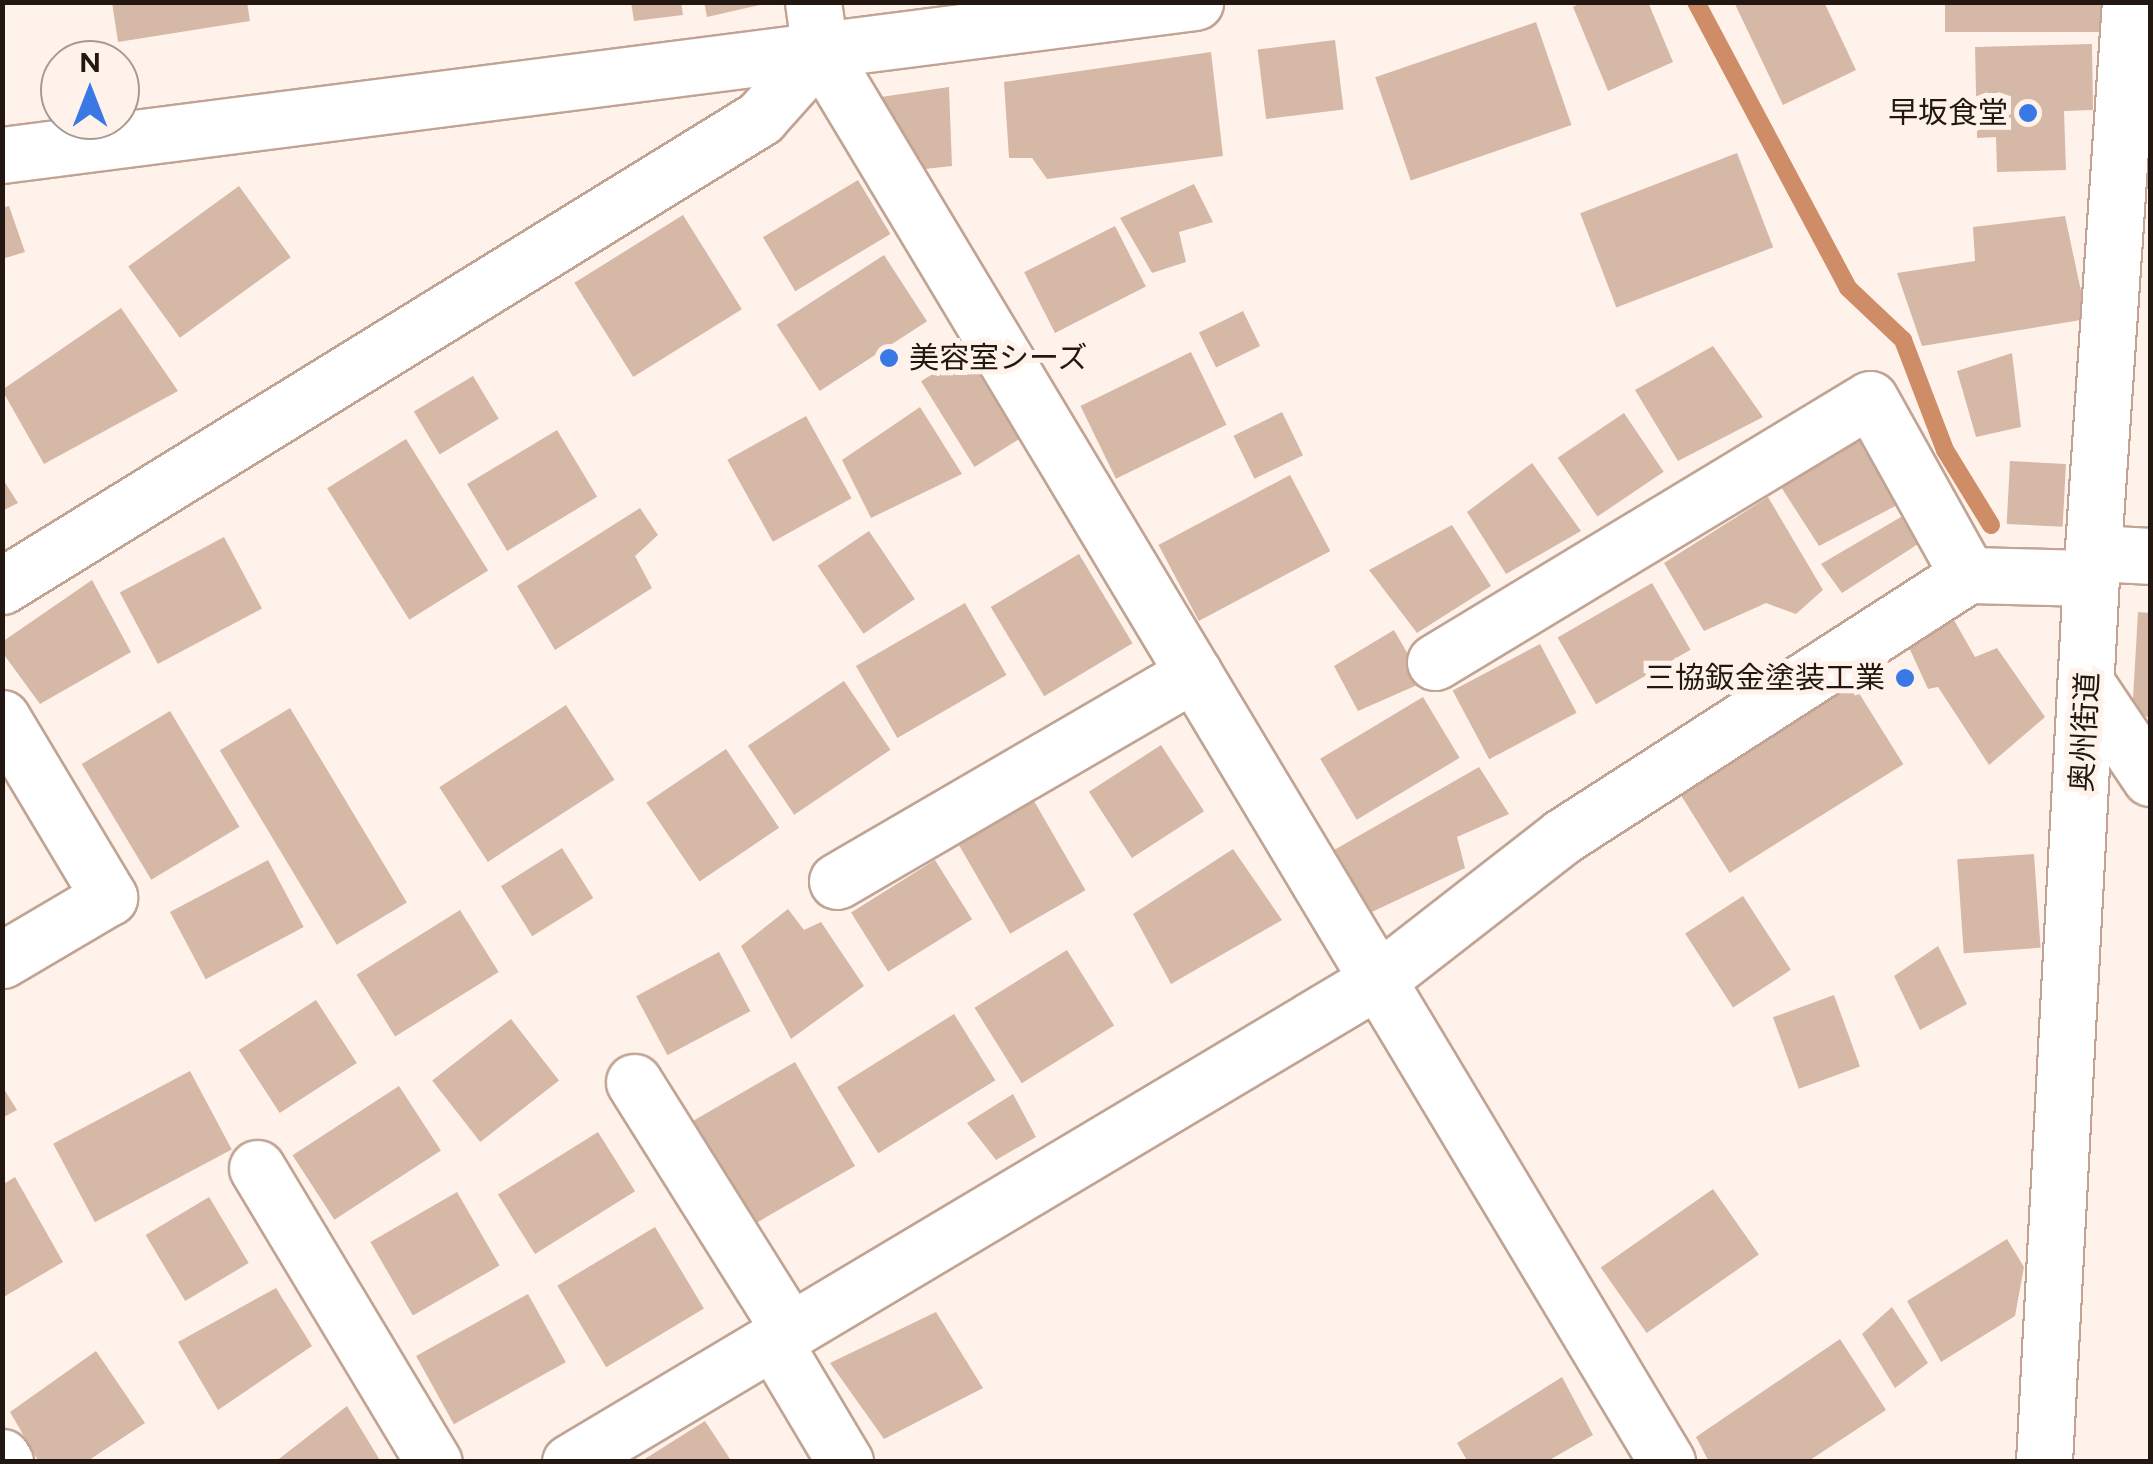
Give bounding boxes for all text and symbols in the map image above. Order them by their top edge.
north arrow [40,40,140,140]
text: N [79,45,101,79]
place label: 早坂食堂 [1888,95,2008,131]
marker: 早坂食堂 [2017,102,2039,124]
place label: 美容室シーズ [909,340,1089,376]
marker: 美容室シーズ [878,347,900,369]
place label: 三協鈑金塗装工業 [1645,660,1885,696]
marker: 三協鈑金塗装工業 [1894,667,1916,689]
street label: 奥州街道 [2064,671,2106,793]

